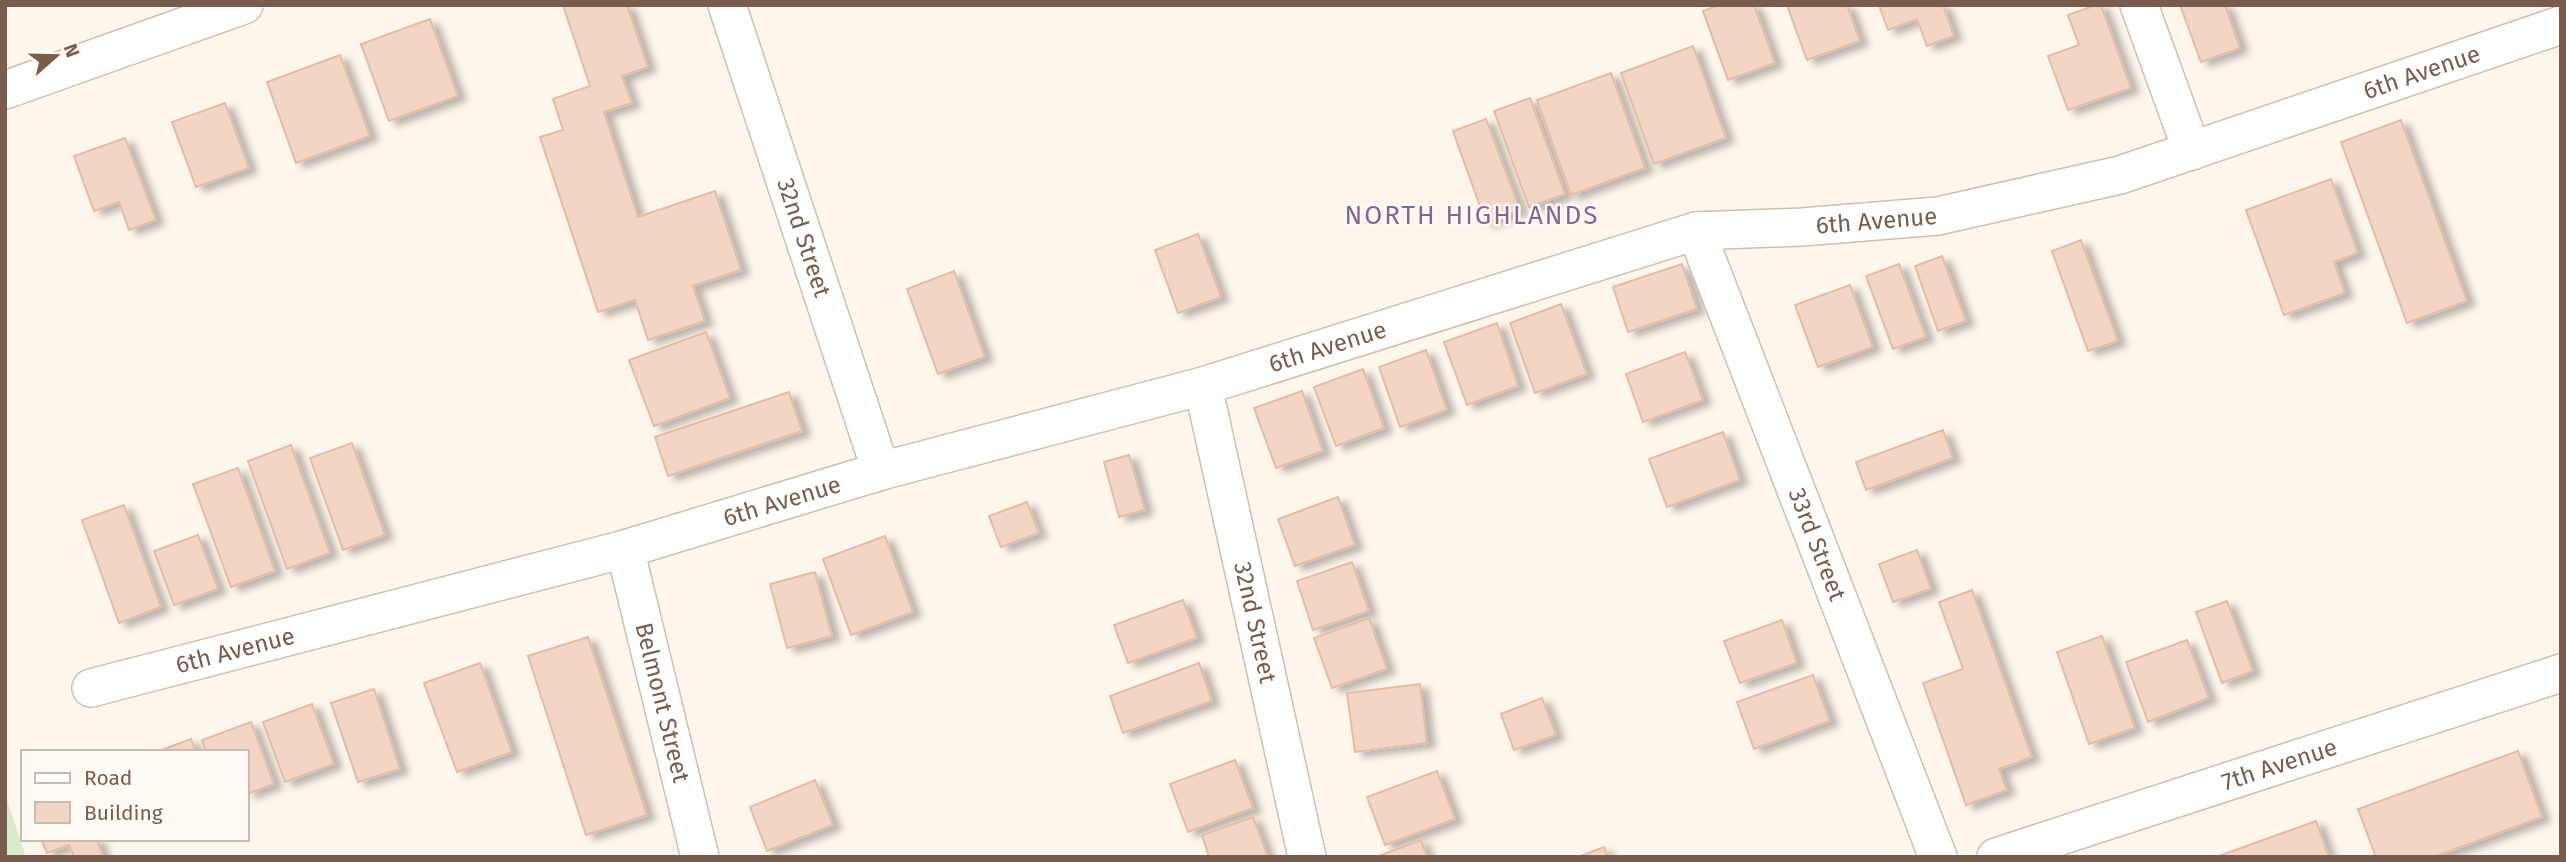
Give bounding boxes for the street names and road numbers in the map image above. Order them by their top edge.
street label: 6th Avenue [2360,40,2484,105]
street label: 32nd Street [771,175,837,301]
street label: 6th Avenue [1815,202,1938,240]
street label: 6th Avenue [1265,315,1390,378]
street label: 6th Avenue [720,470,844,532]
street label: 33rd Street [1783,484,1852,605]
street label: 32nd Street [1228,559,1282,686]
street label: Belmont Street [629,620,695,786]
street label: 6th Avenue [173,622,298,679]
street label: 7th Avenue [2218,733,2341,797]

